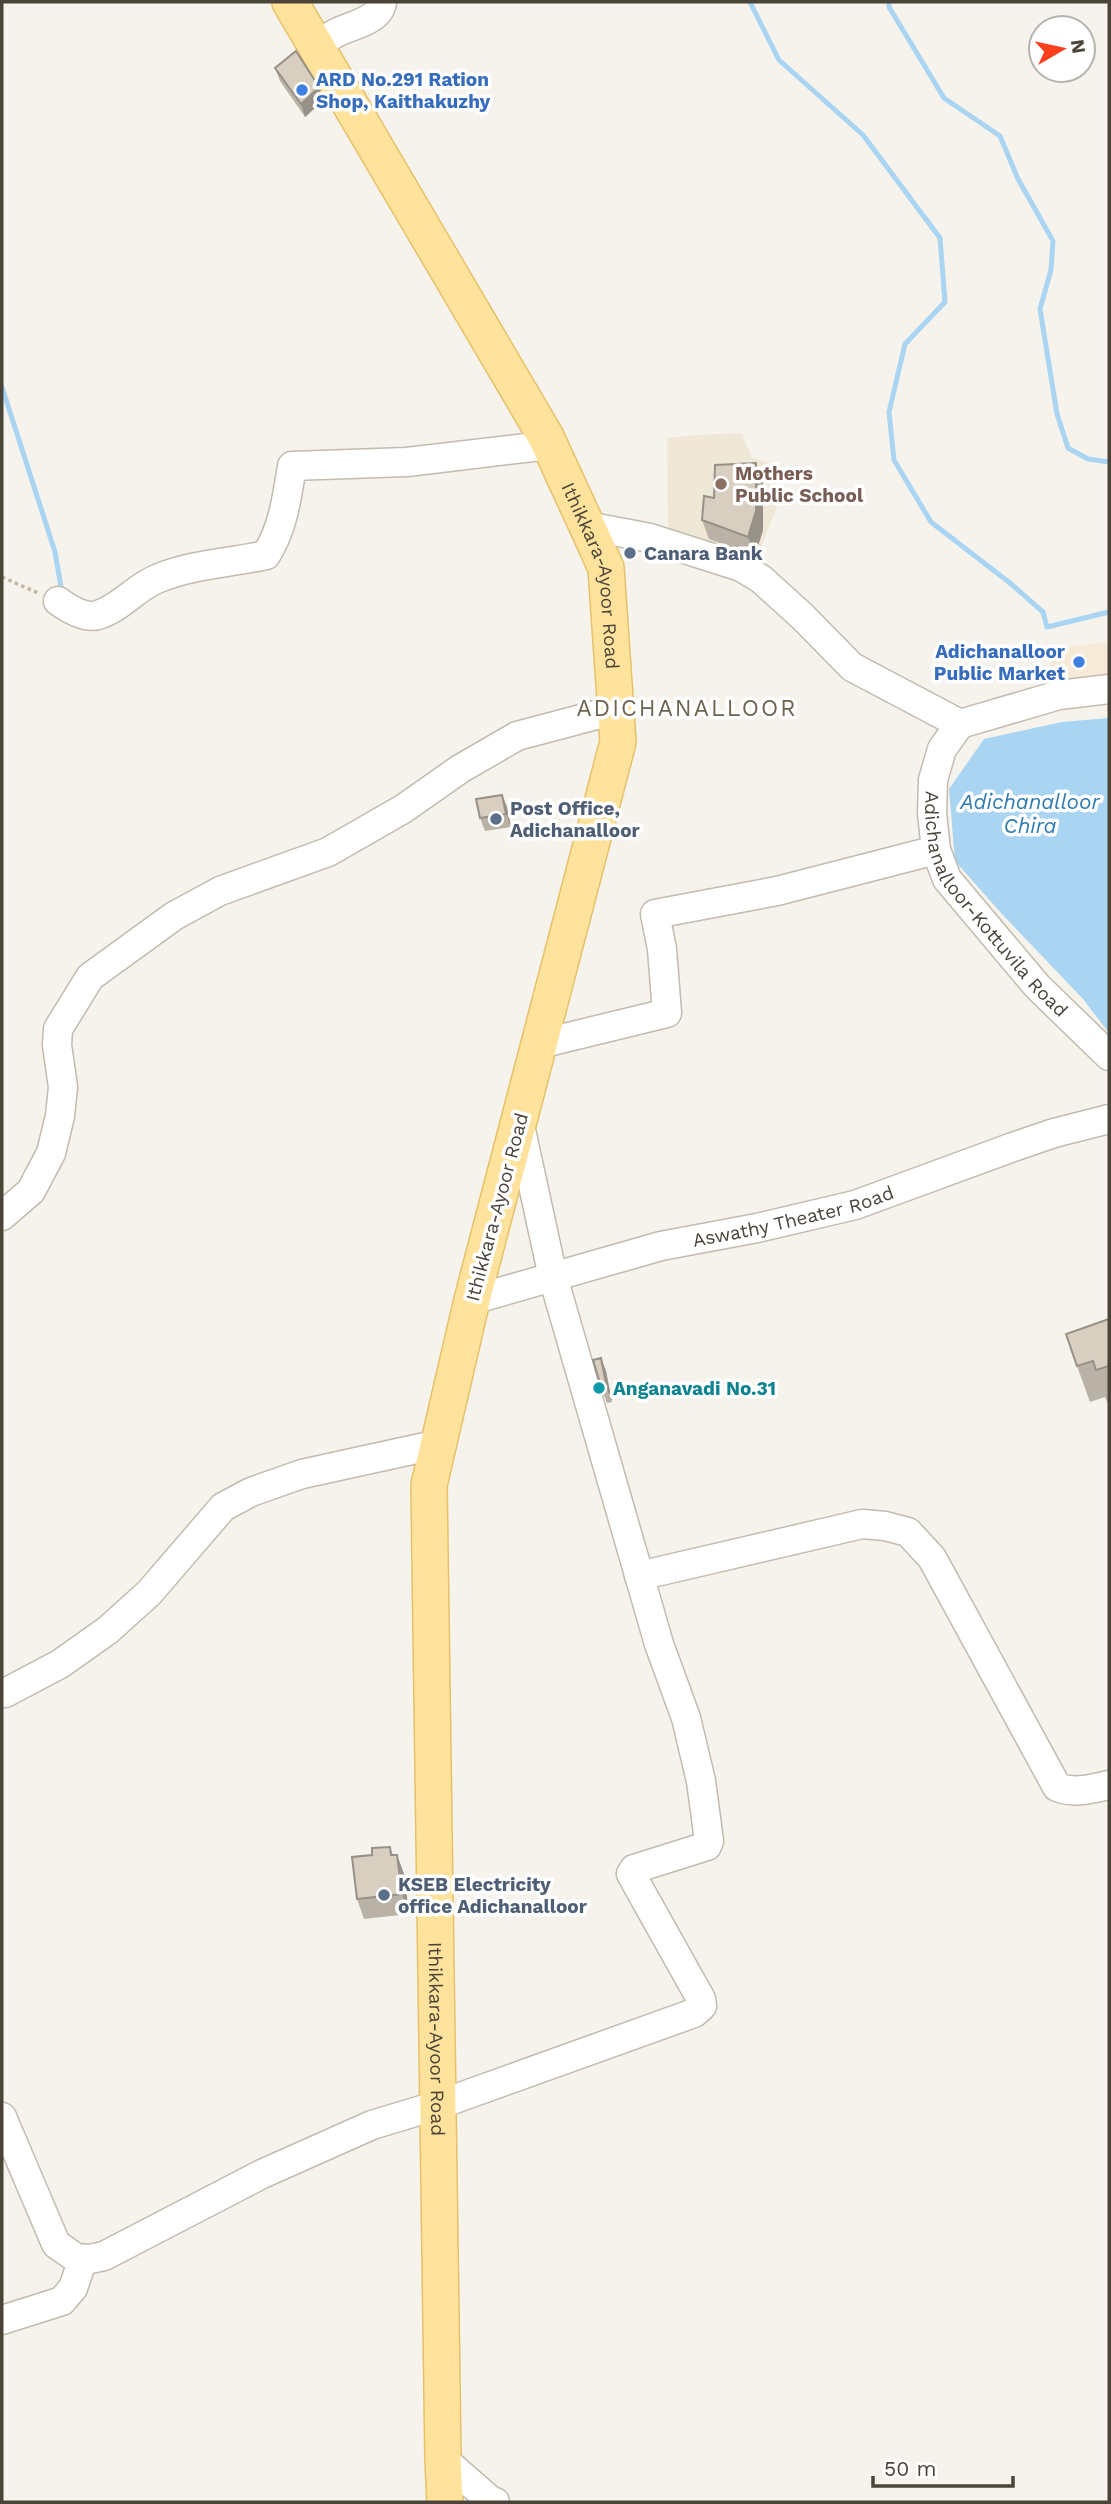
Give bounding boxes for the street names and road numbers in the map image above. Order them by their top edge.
street label: Ithikkara-Ayoor Road [557,479,624,670]
street label: Adichanalloor-Kottuvila Road [920,791,1073,1021]
street label: Ithikkara-Ayoor Road [461,1110,533,1304]
street label: Aswathy Theater Road [691,1180,897,1251]
street label: Ithikkara-Ayoor Road [424,1942,450,2136]

